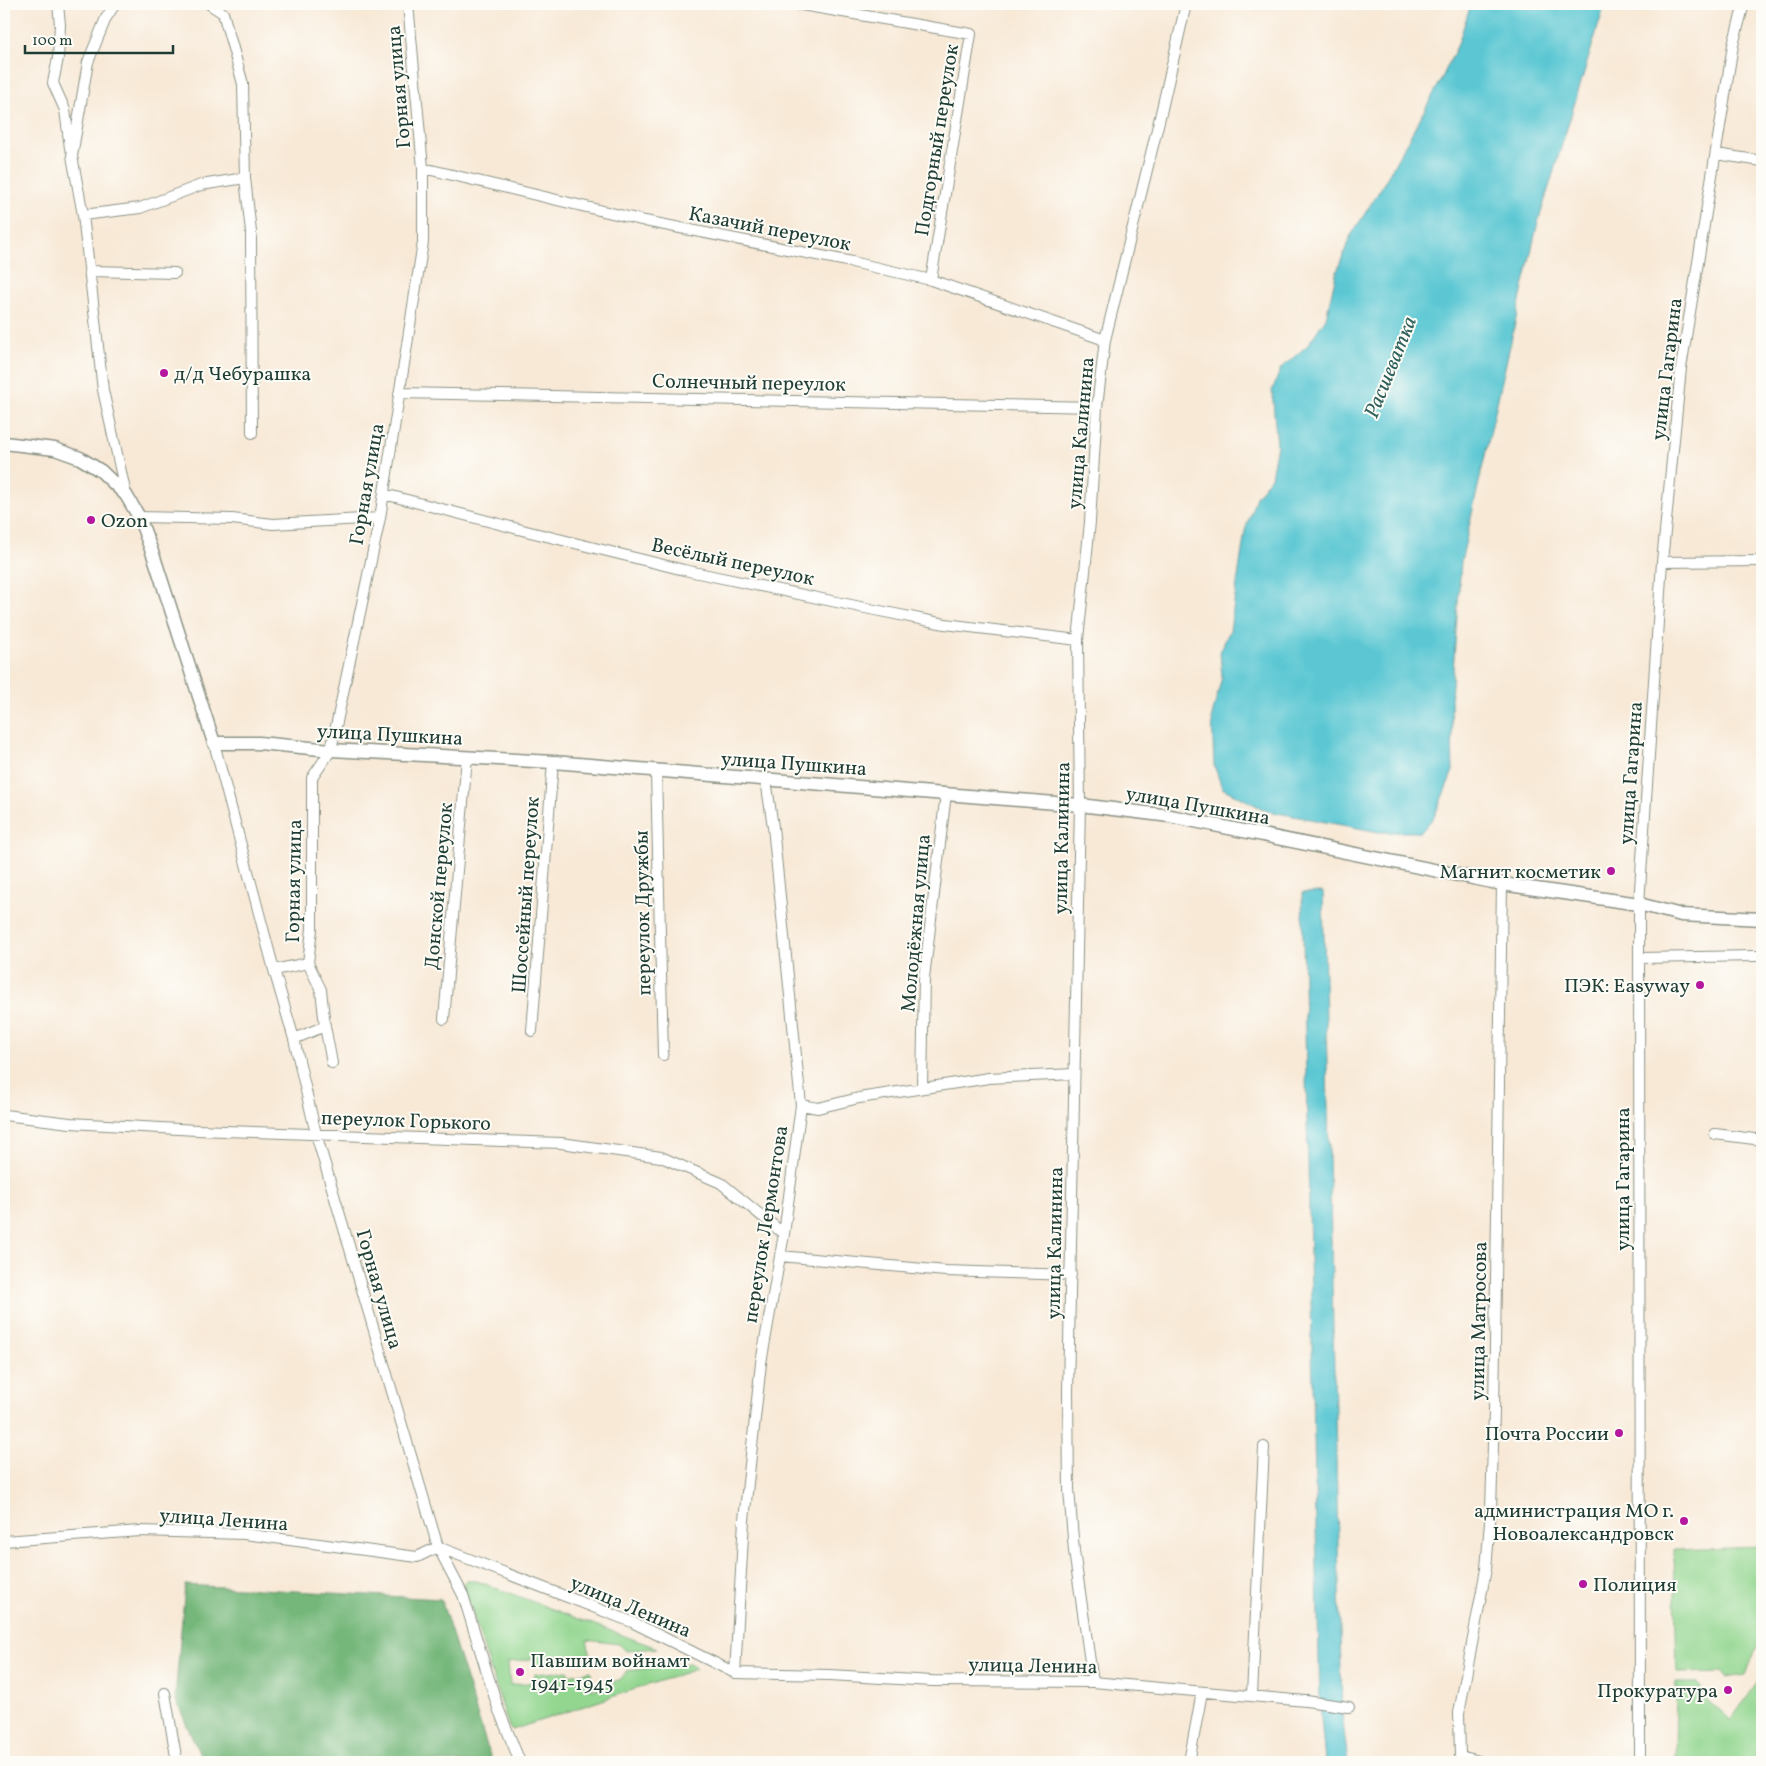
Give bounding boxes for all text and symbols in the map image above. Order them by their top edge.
scale bar [25,22,172,54]
street label: Горная улица [381,24,419,150]
text: 100 m [32,31,72,52]
street label: Подгорный переулок [909,42,967,238]
street label: Казачий переулок [686,201,853,259]
street label: улица Гагарина [1645,296,1691,442]
water label: Расшеватка [1358,312,1425,423]
street label: улица Калинина [1061,356,1103,511]
place label: д/д Чебурашка [174,361,311,389]
marker: д/д Чебурашка [158,367,170,379]
street label: Солнечный переулок [652,368,846,400]
street label: Горная улица [343,421,392,548]
place label: Ozon [101,508,148,536]
marker: Ozon [85,514,97,526]
street label: Весёлый переулок [649,532,817,594]
street label: улица Гагарина [1613,701,1651,846]
street label: улица Пушкина [316,718,464,754]
street label: улица Пушкина [720,746,868,784]
street label: улица Калинина [1048,761,1078,915]
street label: улица Пушкина [1123,780,1272,833]
street label: Шоссейный переулок [506,795,548,994]
street label: Донской переулок [419,801,461,971]
street label: Горная улица [280,819,310,943]
street label: переулок Дружбы [629,830,659,996]
street label: Молодёжная улица [895,833,939,1013]
place label: Магнит косметик [1440,859,1601,887]
marker: Магнит косметик [1605,865,1617,877]
place label: ПЭК: Easyway [1564,973,1690,1001]
marker: ПЭК: Easyway [1694,979,1706,991]
street label: переулок Горького [320,1105,491,1139]
street label: улица Гагарина [1610,1107,1638,1251]
street label: переулок Лермонтова [738,1123,796,1325]
street label: улица Калинина [1041,1166,1071,1320]
street label: Горная улица [348,1226,409,1353]
street label: улица Матросова [1465,1241,1495,1401]
place label: Почта России [1485,1421,1609,1449]
marker: Почта России [1613,1427,1625,1439]
place label: администрация МО г. Новоалександровск [1474,1498,1674,1549]
street label: улица Ленина [158,1503,289,1539]
marker: администрация МО г. Новоалександровск [1678,1515,1690,1527]
street label: улица Ленина [565,1570,695,1646]
place label: Полиция [1593,1572,1677,1600]
marker: Полиция [1577,1578,1589,1590]
place label: Павшим войнамт 1941-1945 [530,1648,690,1699]
street label: улица Ленина [968,1652,1098,1682]
marker: Павшим войнамт 1941-1945 [514,1666,526,1678]
place label: Прокуратура [1597,1678,1718,1706]
marker: Прокуратура [1722,1684,1734,1696]

